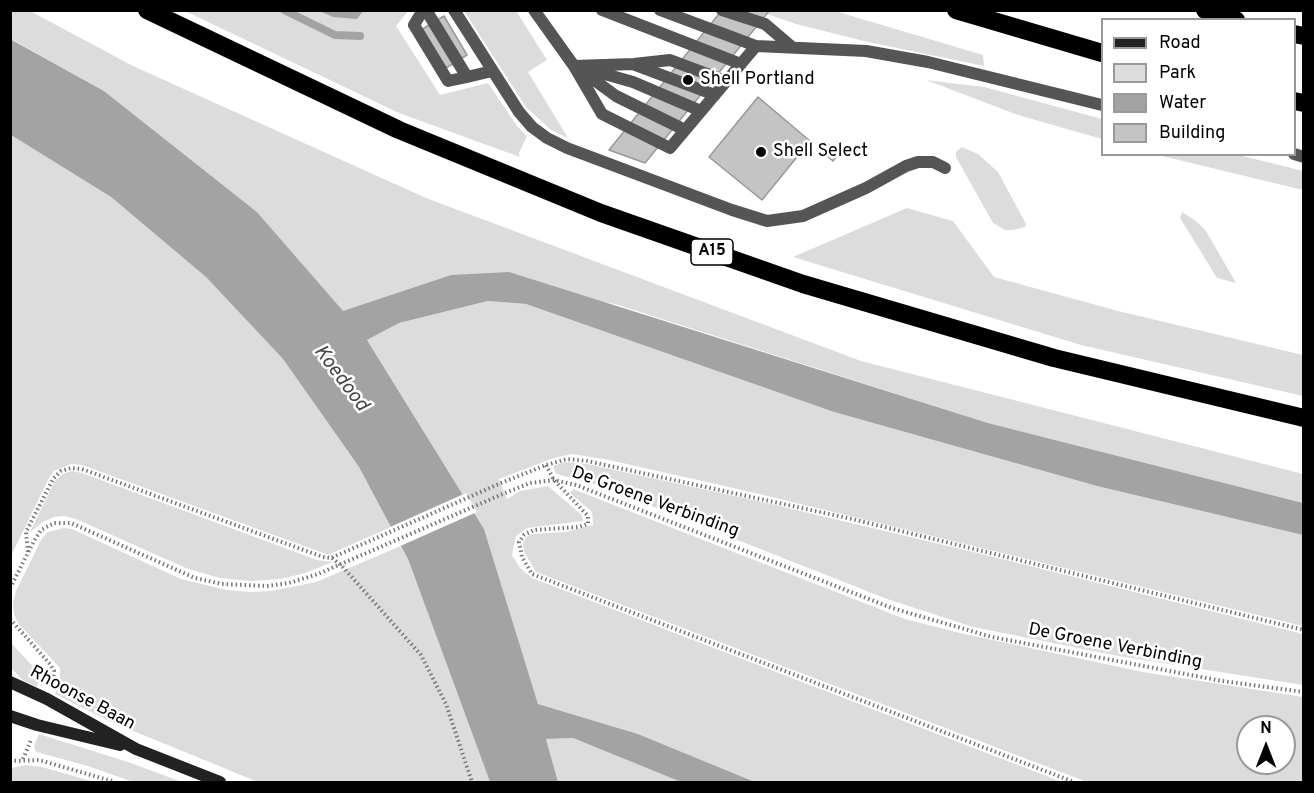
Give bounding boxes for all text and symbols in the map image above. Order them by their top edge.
legend [1101,18,1296,156]
text: Road [1159,32,1201,55]
text: Park [1159,62,1196,85]
place label: Shell Portland [700,69,815,91]
marker: Shell Portland [681,73,695,87]
text: Water [1159,92,1206,115]
text: Building [1159,122,1225,145]
place label: Shell Select [773,141,868,163]
marker: Shell Select [754,145,768,159]
road number: A15 [691,239,733,265]
water label: Koedood [307,341,373,417]
street label: De Groene Verbinding [568,463,742,543]
street label: De Groene Verbinding [1026,620,1204,674]
street label: Rhoonse Baan [26,662,138,736]
north arrow [1236,715,1296,775]
text: N [1260,719,1272,739]

